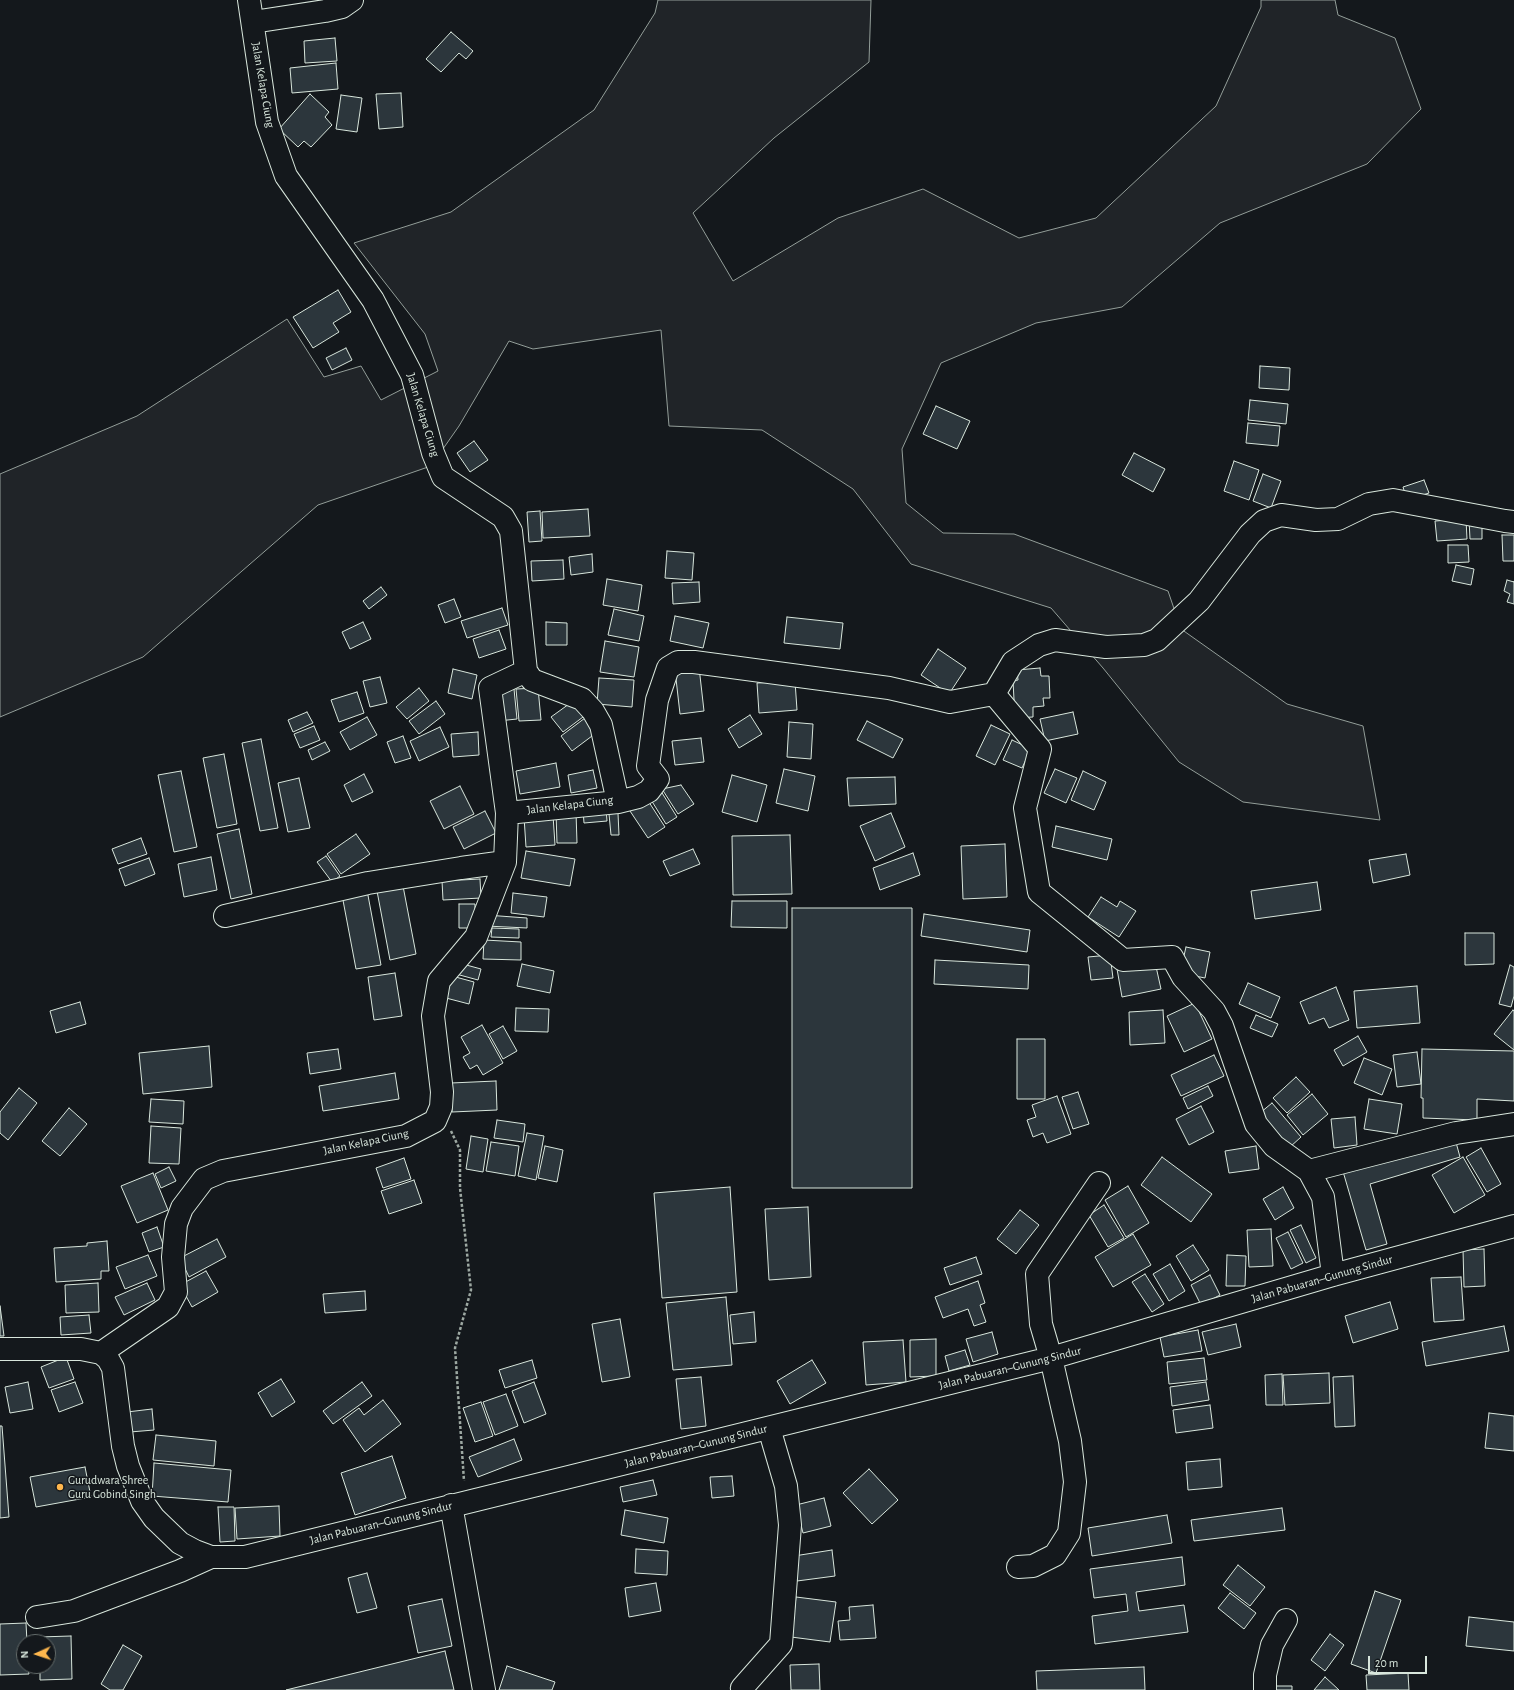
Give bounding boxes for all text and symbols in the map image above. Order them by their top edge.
street label: Jalan Kelapa Ciung [248,41,278,129]
street label: Jalan Kelapa Ciung [403,371,443,459]
street label: Jalan Kelapa Ciung [526,793,614,817]
street label: Jalan Kelapa Ciung [322,1126,410,1158]
street label: Jalan Pabuaran–Gunung Sindur [1250,1252,1394,1306]
street label: Jalan Pabuaran–Gunung Sindur [937,1343,1083,1393]
street label: Jalan Pabuaran–Gunung Sindur [623,1421,769,1471]
place label: Gurudwara Shree Guru Gobind Singh [68,1473,156,1501]
marker: Gurudwara Shree Guru Gobind Singh [55,1482,65,1492]
street label: Jalan Pabuaran–Gunung Sindur [308,1498,454,1548]
north arrow [16,1634,56,1674]
scale bar [1370,1648,1429,1674]
text: N [19,1650,30,1659]
text: 20 m [1375,1657,1398,1669]

